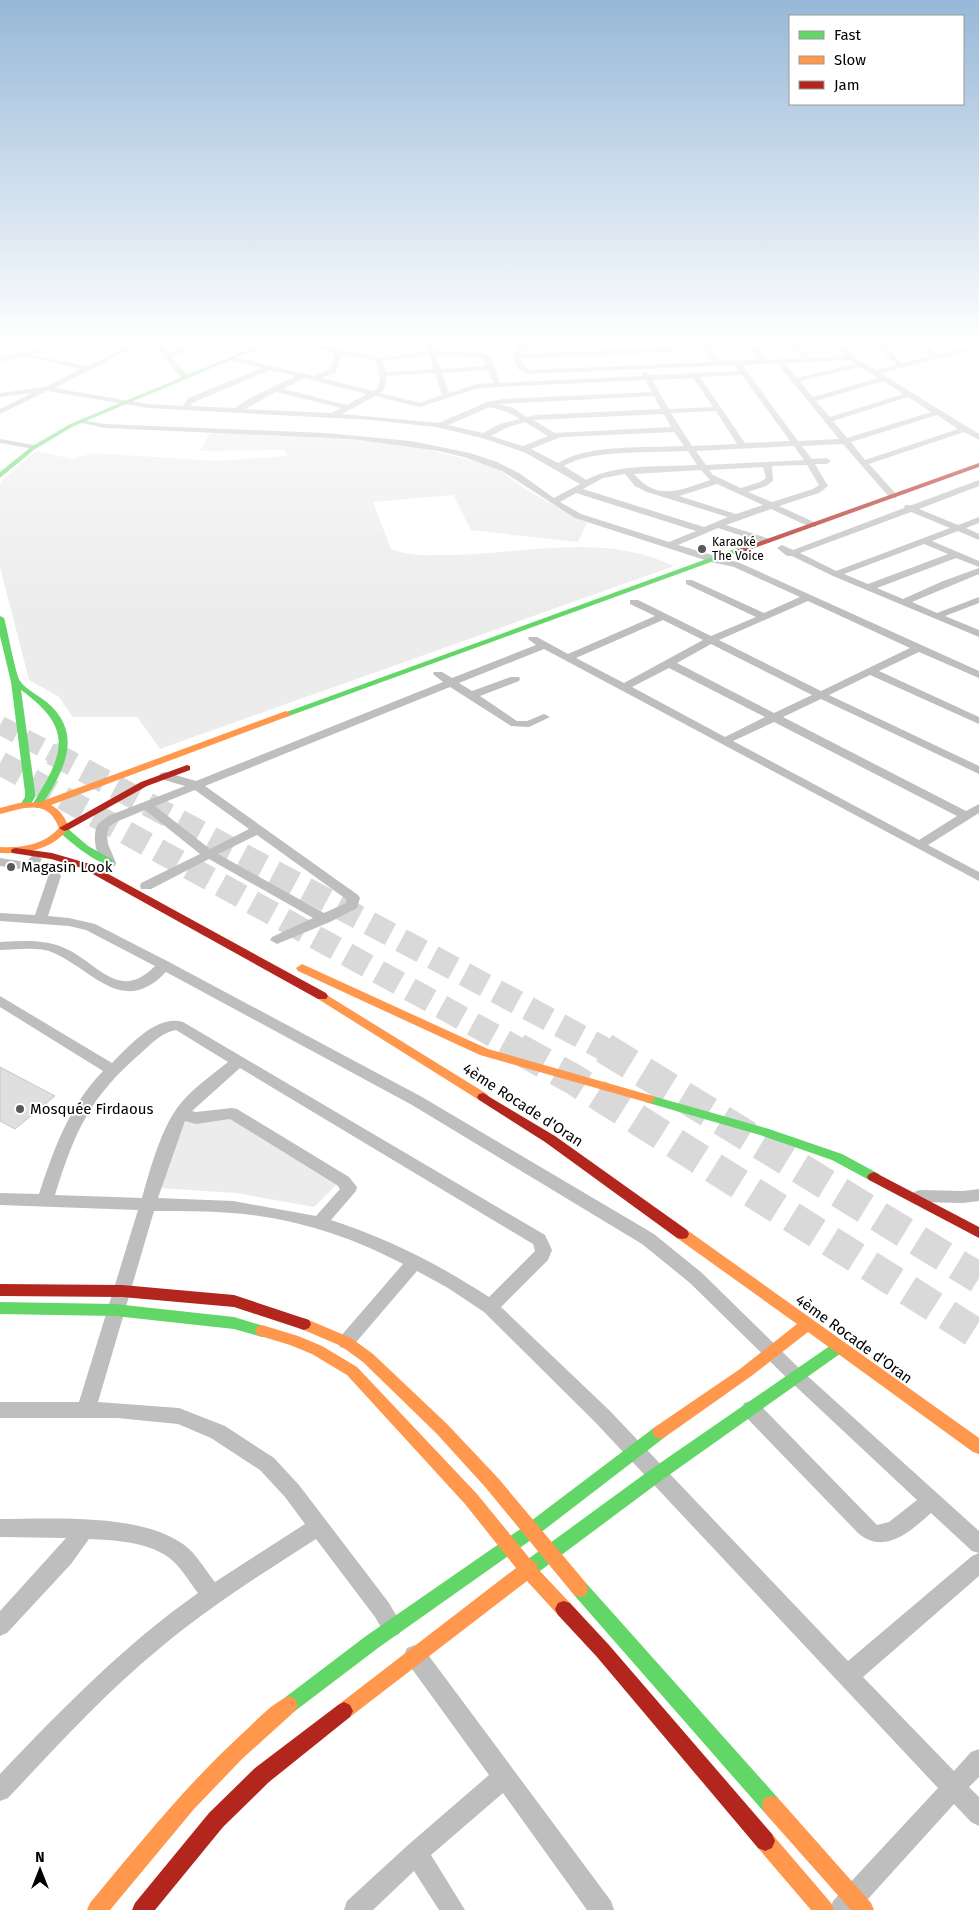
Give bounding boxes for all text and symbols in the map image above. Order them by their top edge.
legend [789,15,964,105]
text: Fast [834,26,861,44]
text: Slow [834,51,866,69]
text: Jam [834,76,860,94]
place label: Karaoké The Voice [712,535,764,563]
marker: Karaoké The Voice [696,543,708,555]
place label: Magasin Look [21,858,113,876]
marker: Magasin Look [5,861,17,873]
street label: 4ème Rocade d'Oran [459,1059,587,1151]
place label: Mosquée Firdaous [30,1100,154,1118]
marker: Mosquée Firdaous [14,1103,26,1115]
street label: 4ème Rocade d'Oran [792,1291,916,1387]
north arrow [15,1845,65,1895]
text: N [35,1849,45,1866]

